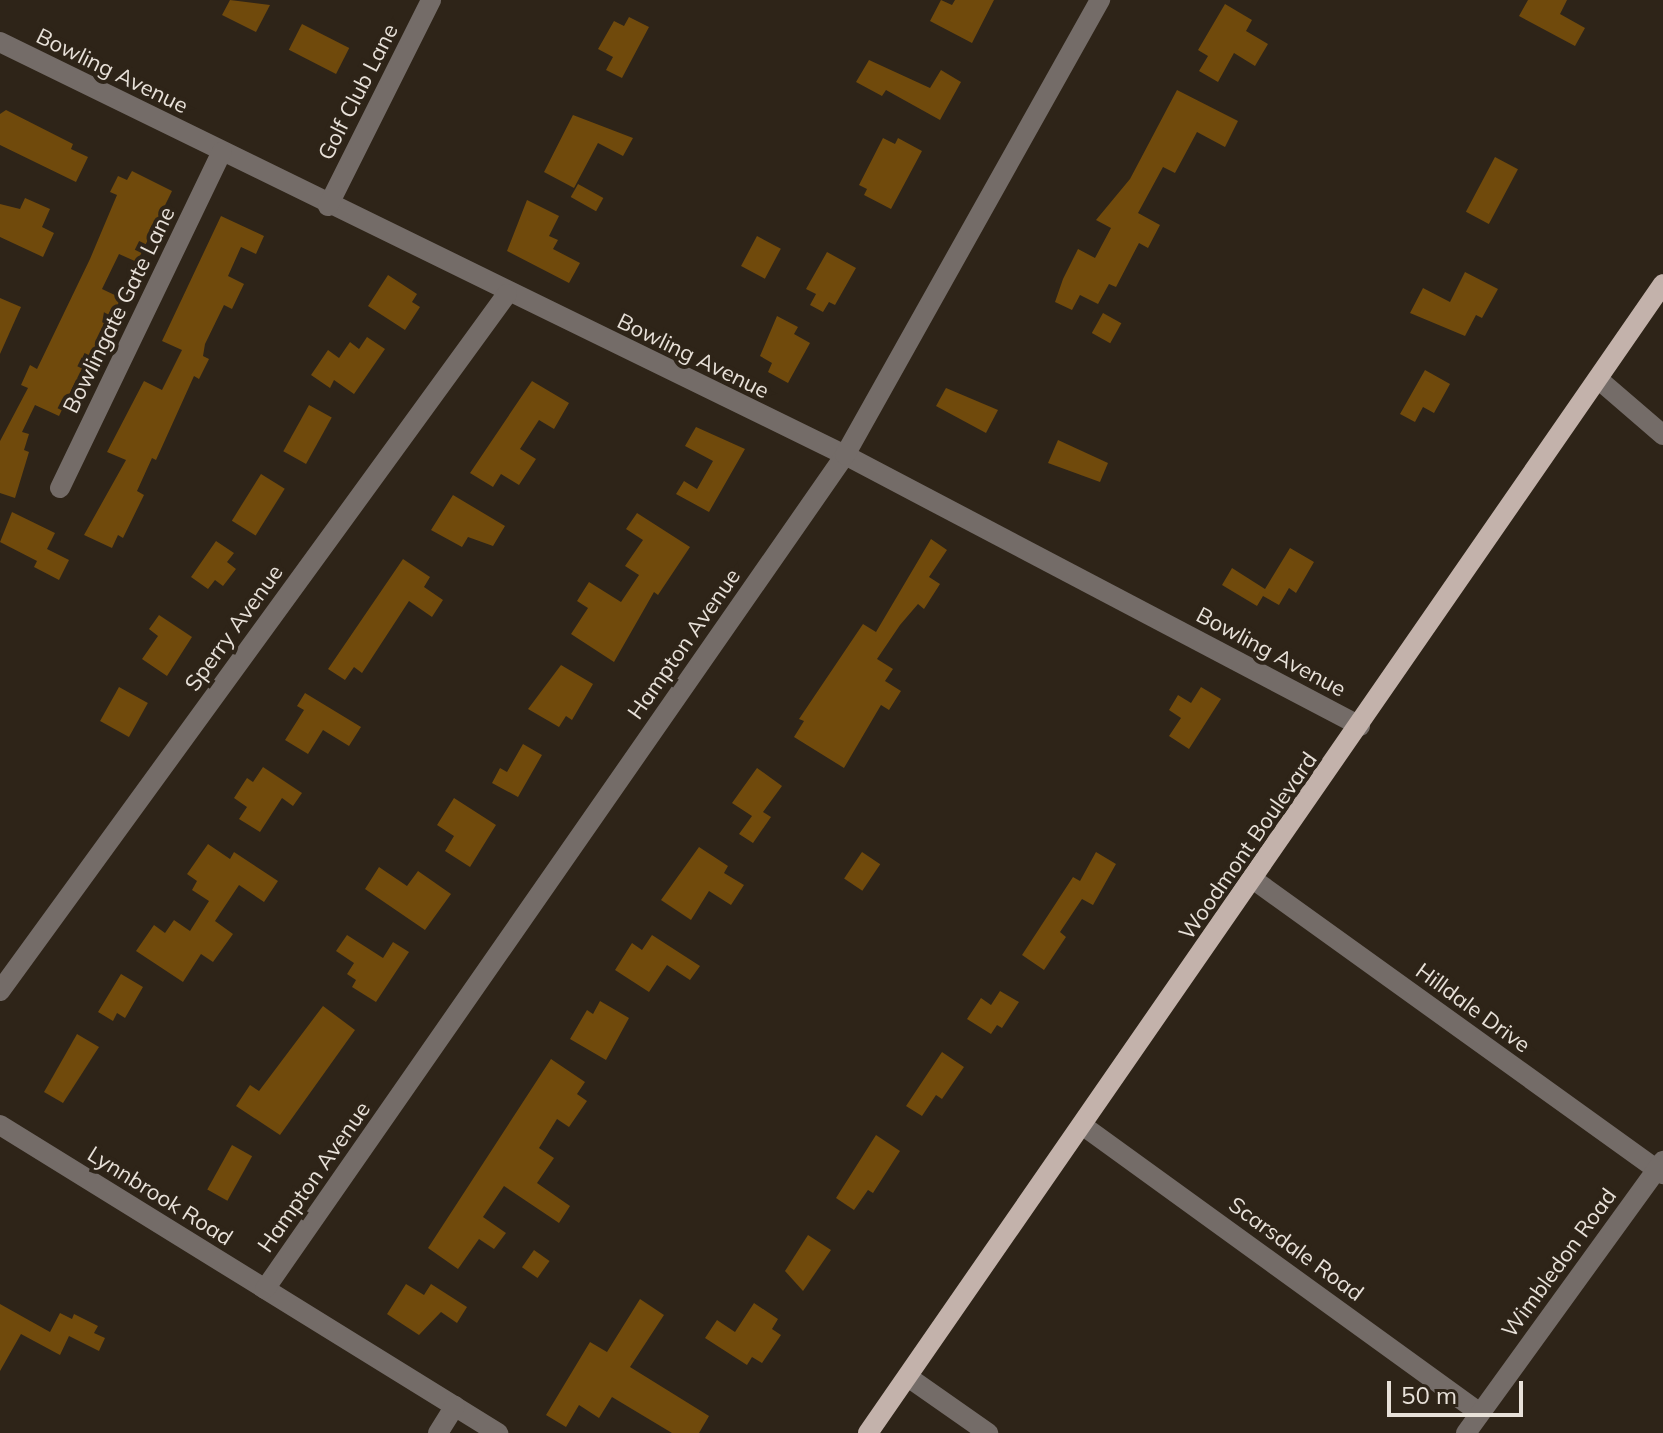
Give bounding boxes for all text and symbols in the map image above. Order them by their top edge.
street label: Golf Club Lane [312,20,404,164]
street label: Bowling Avenue [32,23,192,119]
street label: Bowlingate Gate Lane [58,203,180,417]
street label: Bowling Avenue [613,308,773,404]
street label: Sperry Avenue [179,560,289,696]
street label: Hampton Avenue [622,564,746,724]
street label: Bowling Avenue [1192,602,1350,702]
street label: Woodmont Boulevard [1173,747,1323,945]
street label: Hilldale Drive [1411,958,1535,1058]
street label: Hampton Avenue [252,1097,376,1257]
street label: Lynnbrook Road [83,1141,237,1251]
street label: Wimbledon Road [1496,1183,1622,1343]
street label: Scarsdale Road [1224,1191,1368,1307]
scale bar [1391,1365,1527,1415]
text: 50 m [1401,1380,1457,1410]

